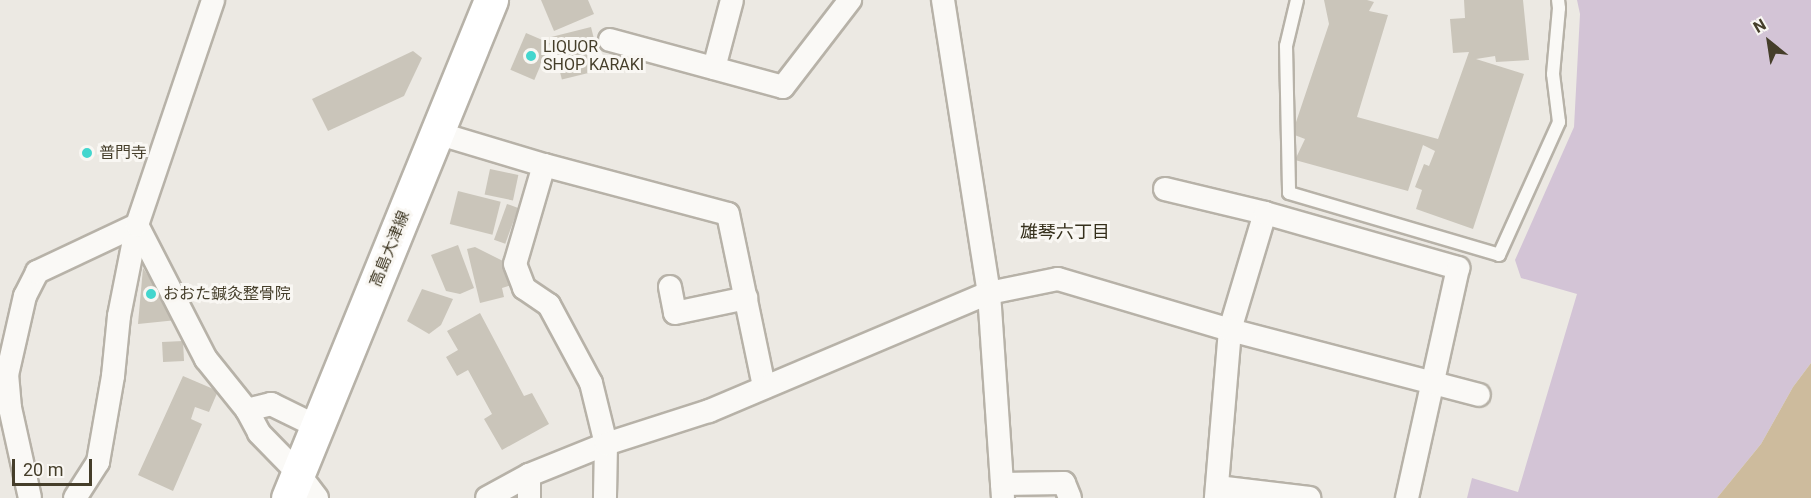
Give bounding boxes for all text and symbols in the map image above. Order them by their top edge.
north arrow [1739,12,1799,72]
text: N [1750,15,1769,37]
place label: LIQUOR SHOP KARAKI [543,37,644,75]
marker: LIQUOR SHOP KARAKI [524,49,538,63]
place label: 普門寺 [99,143,147,163]
marker: 普門寺 [80,146,94,160]
street label: 高島大津線 [366,208,414,290]
district label: 雄琴六丁目 [1020,221,1110,243]
place label: おおた鍼灸整骨院 [163,284,291,304]
marker: おおた鍼灸整骨院 [144,287,158,301]
scale bar [15,447,94,485]
text: 20 m [23,459,63,480]

